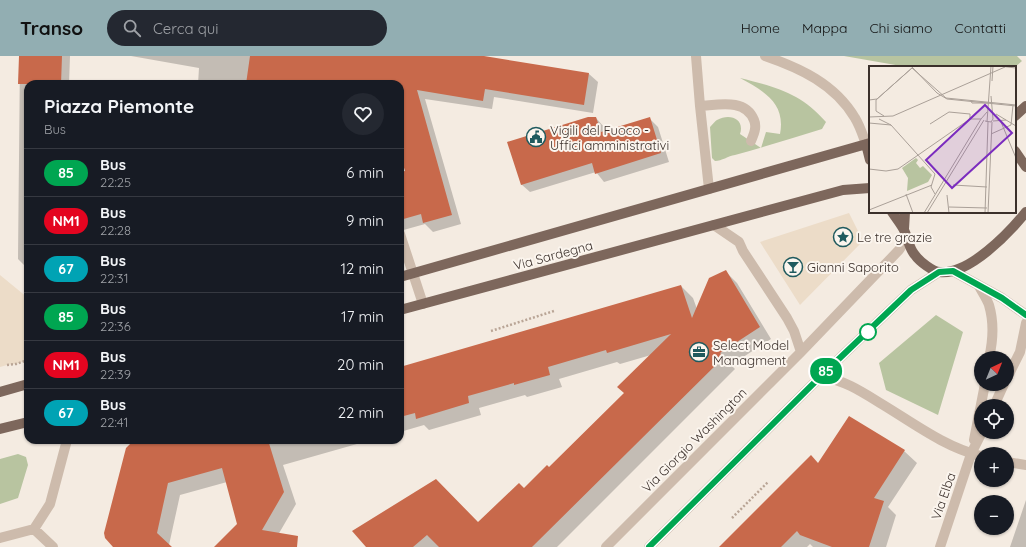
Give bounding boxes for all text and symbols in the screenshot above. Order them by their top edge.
search box [107,10,387,46]
text: Transo [20,16,83,40]
icon: search [121,17,143,39]
text: Cerca qui [153,19,219,38]
text: Home [741,19,780,37]
text: Mappa [802,19,847,37]
text: Chi siamo [869,19,933,37]
text: Contatti [955,19,1006,37]
inset map [869,66,1016,213]
button: heart [342,93,384,135]
text: Piazza Piemonte [44,94,194,118]
text: Bus [44,121,66,137]
place label: Vigili del Fuoco - Uffici amministrativi [550,122,669,153]
public building icon: Vigili del Fuoco - Uffici amministrativi [525,126,547,148]
text: Bus [100,155,126,174]
text: 6 min [346,163,384,182]
text: 85 [58,164,74,182]
text: 22:25 [100,174,131,190]
text: Bus [100,203,126,222]
text: 9 min [346,211,384,230]
text: NM1 [52,212,80,230]
text: 22:28 [100,222,131,238]
place icon: Le tre grazie [832,226,854,248]
place label: Le tre grazie [857,229,932,245]
street label: Via Sardegna [512,237,594,273]
text: Bus [100,251,126,270]
bar icon: Gianni Saporito [782,256,804,278]
text: 12 min [340,259,384,278]
place label: Gianni Saporito [807,259,899,275]
text: 67 [58,260,74,278]
text: 22:31 [100,270,128,286]
text: Bus [100,299,126,318]
text: 17 min [341,307,384,326]
text: 85 [58,308,74,326]
text: 22:36 [100,318,131,334]
unlabelled marker [859,323,877,341]
place label: Select Model Managment [713,337,789,368]
office icon: Select Model Managment [688,341,710,363]
text: Bus [100,347,126,366]
north arrow [974,351,1014,391]
map controls [974,351,1014,535]
text: 20 min [337,355,384,374]
text: NM1 [52,356,80,374]
line badge: 85 [808,358,844,384]
text: 85 [818,362,834,380]
text: 22:39 [100,366,131,382]
street label: Via Giorgio Washington [638,384,750,496]
text: Bus [100,395,126,414]
button: locate [974,399,1014,439]
text: 22 min [338,403,384,422]
text: 67 [58,404,74,422]
text: 22:41 [100,414,128,430]
button: + [974,447,1014,487]
street label: Via Elba [927,470,959,522]
button: − [974,495,1014,535]

